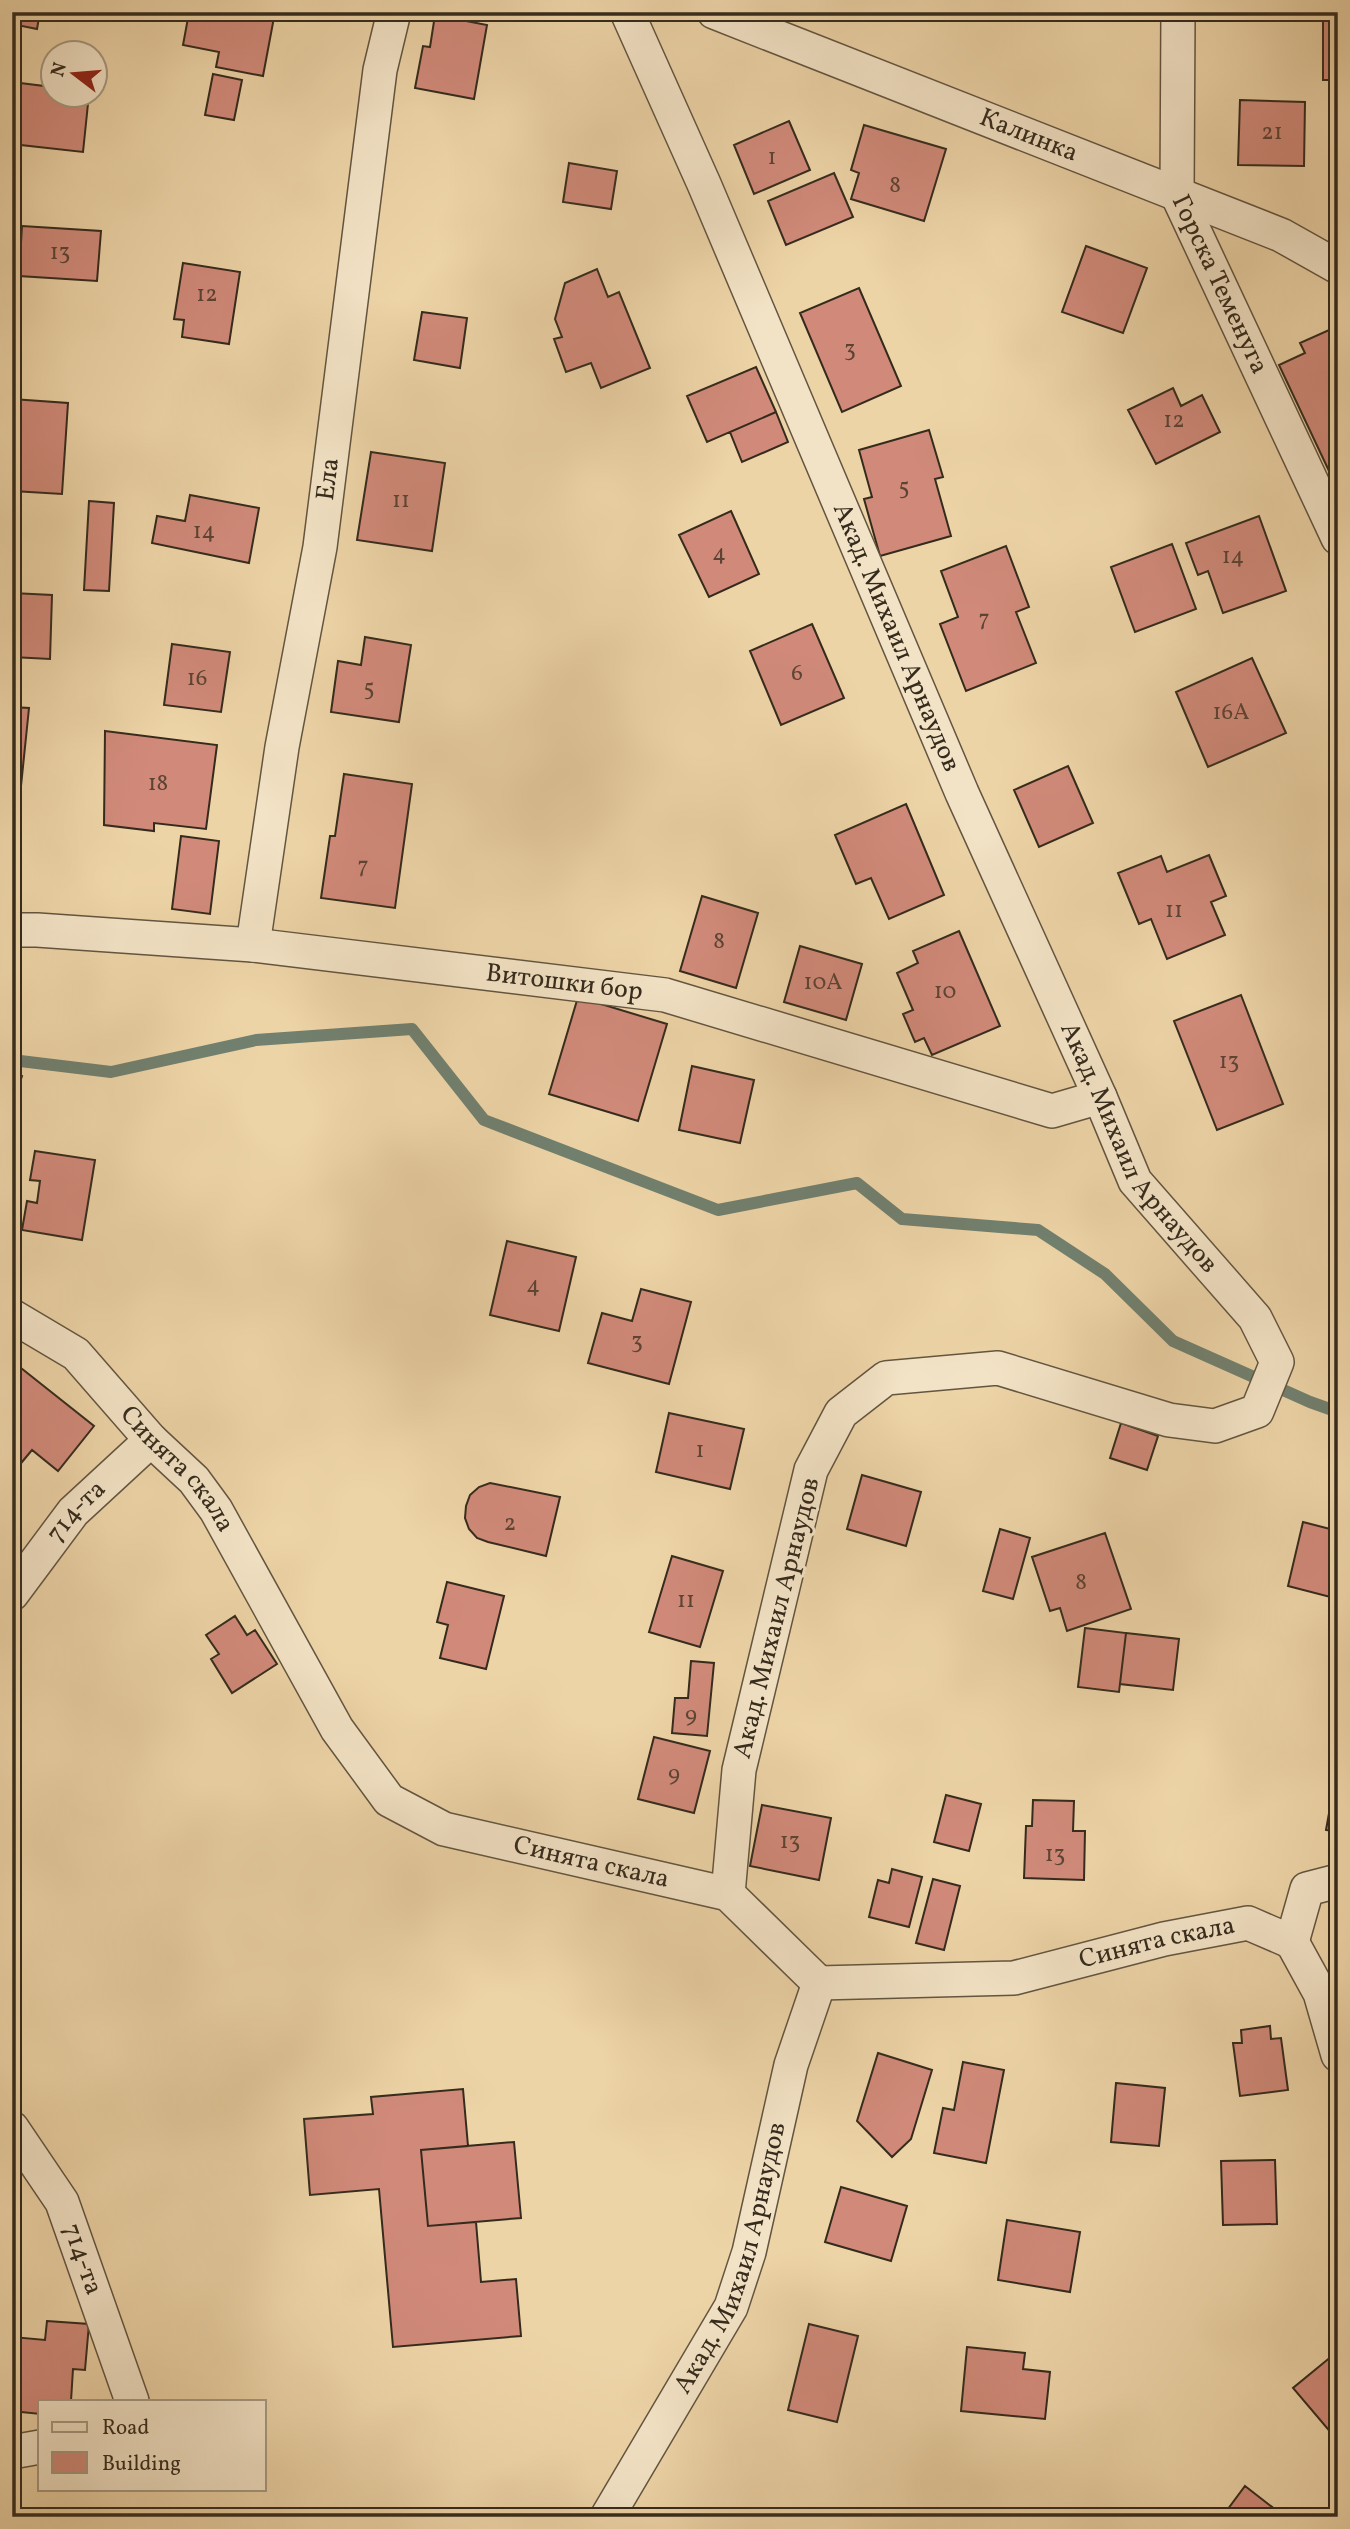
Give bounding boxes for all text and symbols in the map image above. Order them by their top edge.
north arrow [38,38,108,108]
text: N [45,59,74,80]
street label: Калинка [974,100,1083,171]
house number: 21 [1261,117,1283,149]
house number: 1 [768,142,776,174]
house number: 8 [889,170,901,202]
street label: Горска Теменуга [1162,189,1277,380]
house number: 13 [50,237,70,269]
house number: 12 [196,279,218,311]
house number: 3 [844,334,856,366]
house number: 12 [1163,405,1185,437]
street label: Ела [308,456,349,503]
house number: 5 [898,472,910,504]
house number: 11 [392,485,410,517]
street label: Акад. Михаил Арнаудов [823,498,969,777]
house number: 14 [193,516,215,548]
house number: 4 [712,538,726,570]
house number: 14 [1222,541,1244,573]
house number: 7 [978,604,990,636]
house number: 6 [791,658,803,690]
house number: 16 [187,663,207,695]
house number: 5 [363,673,375,705]
house number: 16А [1213,697,1249,729]
house number: 18 [148,768,168,800]
house number: 7 [357,851,369,883]
house number: 11 [1165,895,1183,927]
house number: 8 [713,926,725,958]
street label: Витошки бор [484,955,645,1010]
house number: 10А [804,967,842,999]
house number: 10 [934,976,956,1008]
street label: Акад. Михаил Арнаудов [1051,1017,1226,1281]
house number: 13 [1219,1046,1239,1078]
house number: 4 [526,1270,540,1302]
house number: 3 [631,1326,643,1358]
street label: Синята скала [111,1398,243,1539]
house number: 1 [696,1435,704,1467]
street label: 714-та [38,1472,114,1550]
street label: Акад. Михаил Арнаудов [725,1474,829,1762]
house number: 2 [504,1508,516,1540]
house number: 8 [1075,1567,1087,1599]
house number: 11 [677,1585,695,1617]
house number: 9 [685,1700,697,1732]
house number: 9 [668,1759,680,1791]
house number: 13 [780,1826,800,1858]
street label: Синята скала [510,1827,673,1898]
house number: 13 [1045,1839,1065,1871]
street label: Синята скала [1075,1908,1238,1978]
street label: Акад. Михаил Арнаудов [666,2119,796,2401]
street label: 714-та [53,2219,111,2300]
legend [38,2400,266,2490]
text: Road [102,2414,149,2443]
text: Building [102,2450,181,2479]

